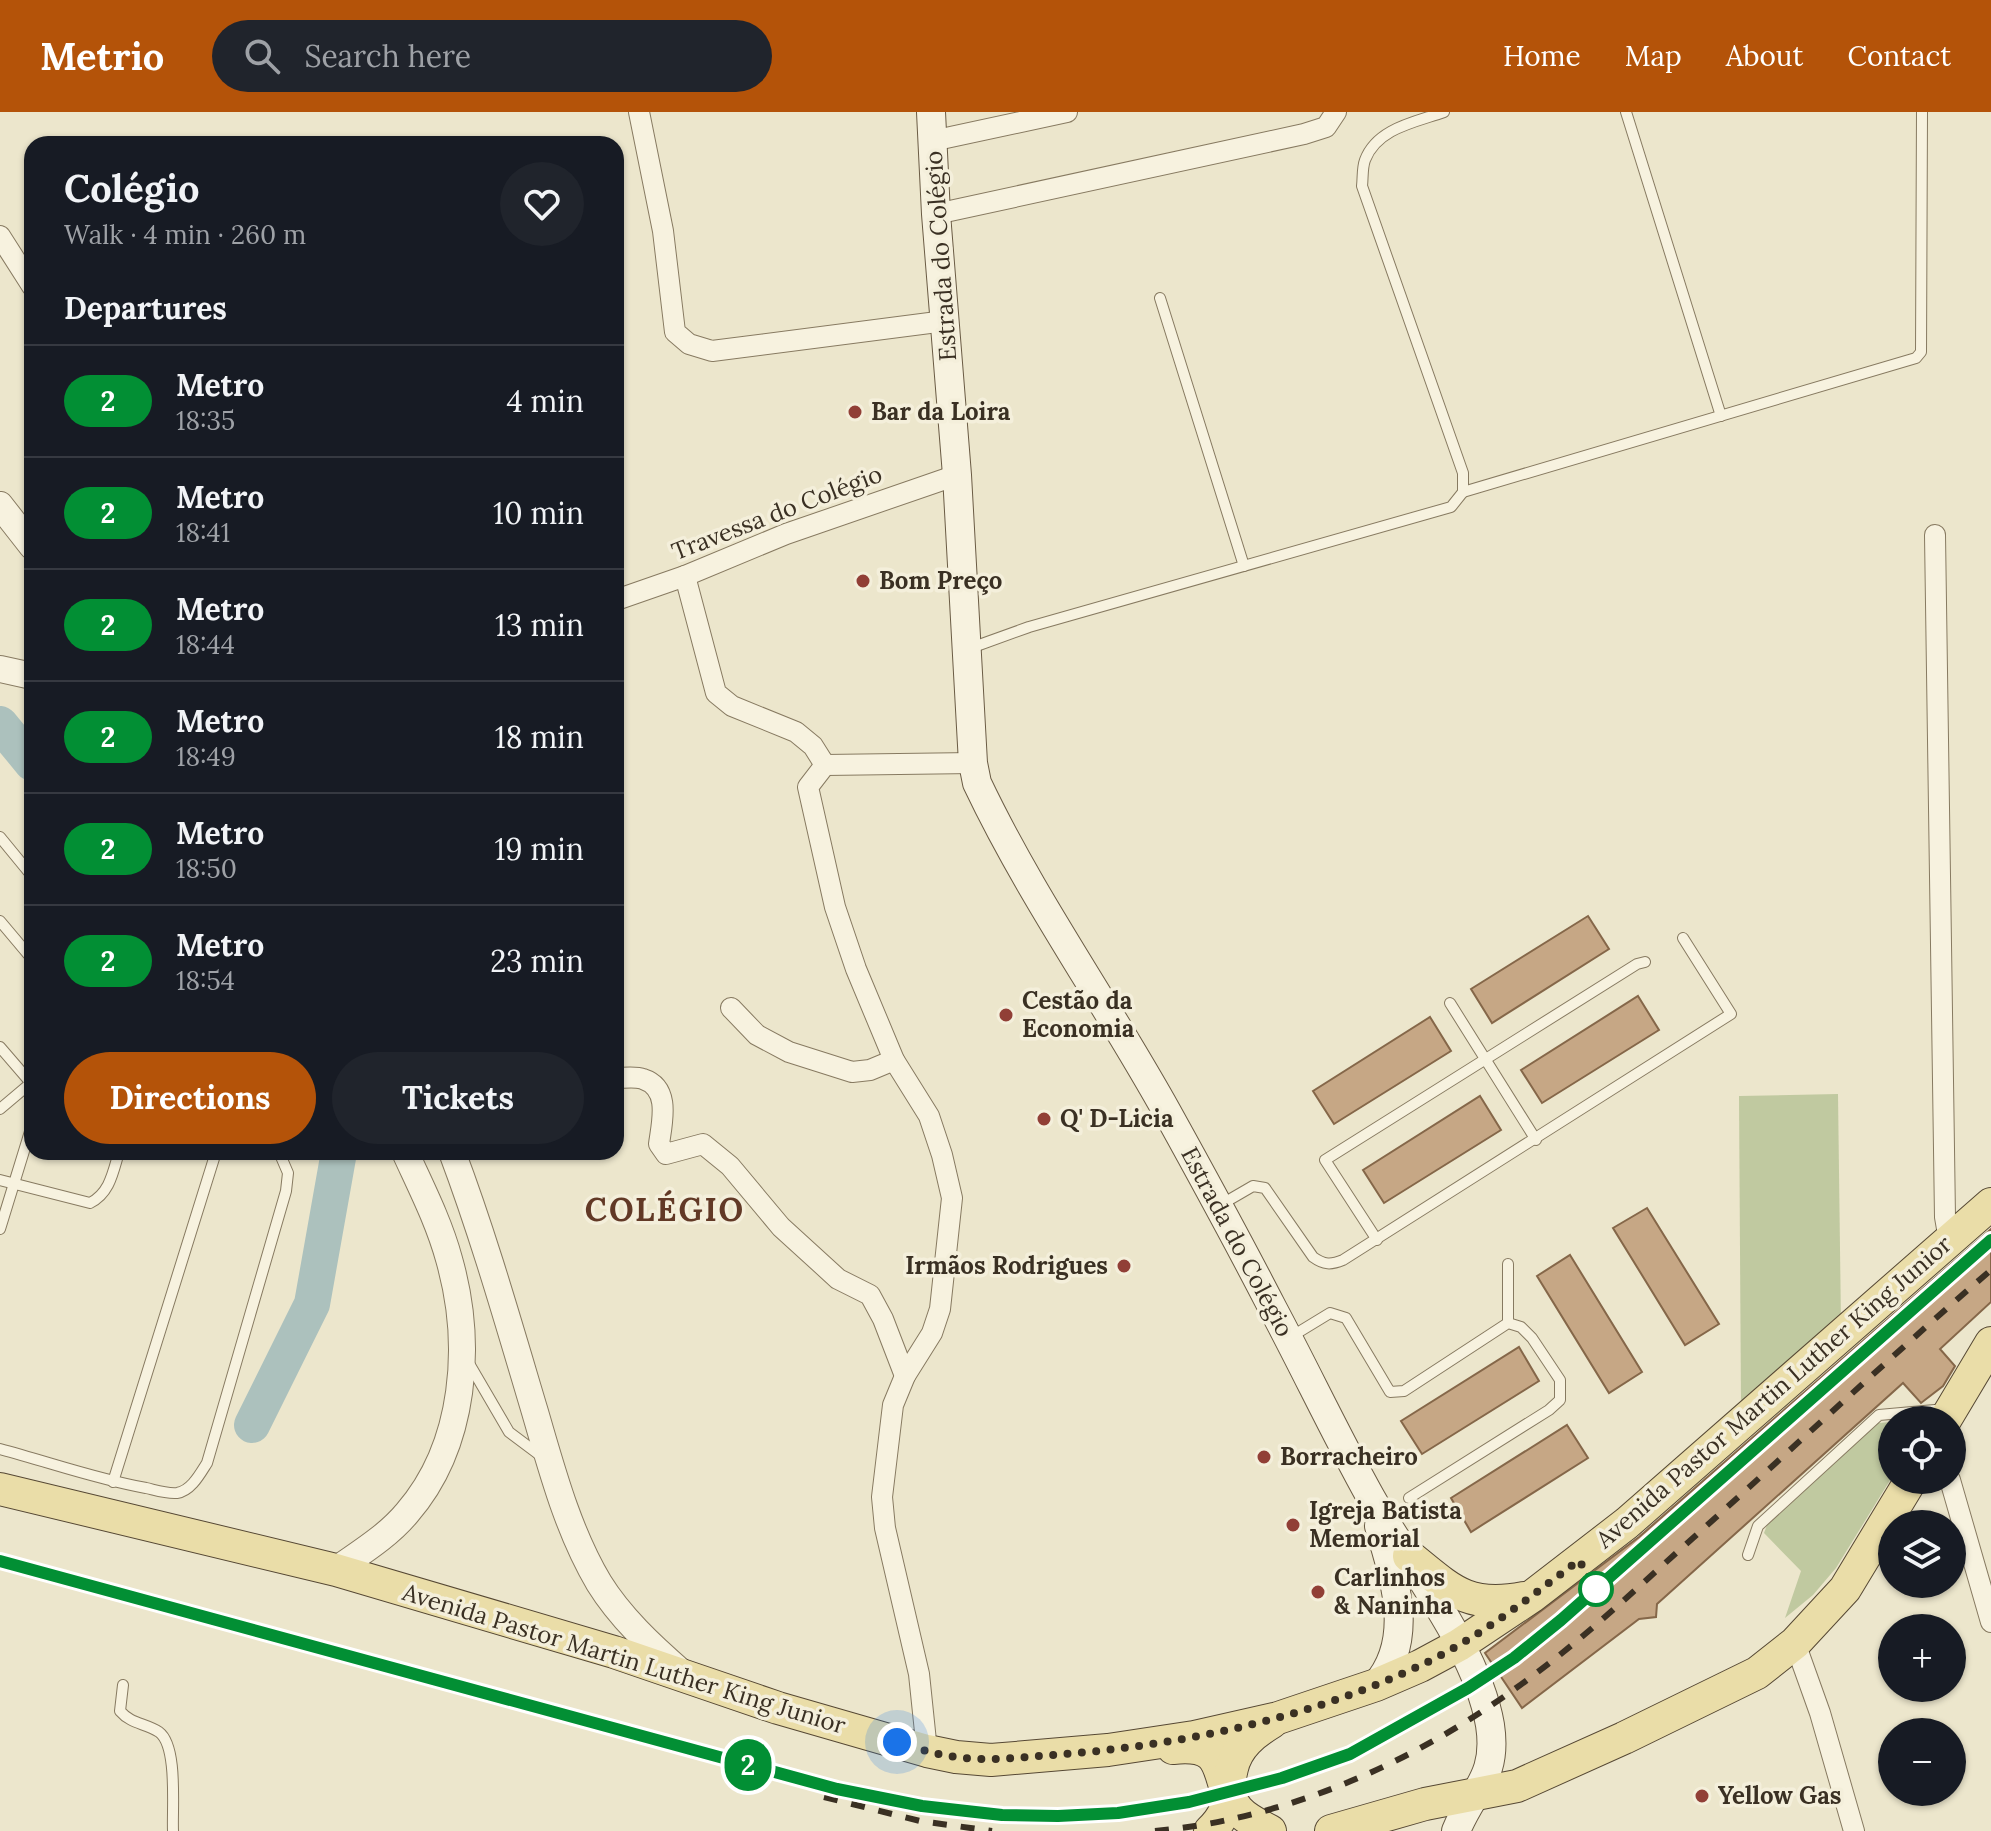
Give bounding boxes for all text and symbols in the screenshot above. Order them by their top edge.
search box [212,20,772,92]
text: Metrio [40,32,164,80]
icon: search [240,34,284,78]
text: Search here [304,37,471,75]
text: Home [1503,38,1581,74]
text: Map [1625,38,1682,74]
text: About [1726,38,1803,74]
text: Contact [1847,38,1951,74]
street label: Estrada do Colégio [918,150,963,362]
button: heart [500,162,584,246]
text: Colégio [64,164,200,212]
text: Walk · 4 min · 260 m [64,218,306,251]
text: Departures [64,289,227,327]
text: Metro [176,366,264,404]
text: 4 min [506,382,584,420]
text: 2 [101,383,115,419]
place label: Bar da Loira [871,396,1011,427]
marker: Bar da Loira [846,403,864,421]
text: 18:35 [176,404,235,437]
street label: Travessa do Colégio [667,458,886,567]
text: Metro [176,478,264,516]
text: 10 min [493,494,584,532]
text: 2 [101,495,115,531]
text: 18:41 [176,516,230,549]
place label: Bom Preço [879,565,1002,596]
marker: Bom Preço [854,572,872,590]
text: Metro [176,590,264,628]
text: 13 min [495,606,584,644]
text: 2 [101,607,115,643]
text: 18:44 [176,628,235,661]
text: Metro [176,702,264,740]
text: 18 min [495,718,584,756]
text: 2 [101,719,115,755]
text: 18:49 [176,740,236,773]
text: Metro [176,814,264,852]
text: 19 min [494,830,584,868]
text: 2 [101,831,115,867]
text: 18:50 [176,852,237,885]
text: Metro [176,926,264,964]
text: 23 min [490,942,584,980]
text: 2 [101,943,115,979]
text: 18:54 [176,964,235,997]
place label: Cestão da Economia [1022,985,1135,1044]
marker: Cestão da Economia [997,1006,1015,1024]
button: Directions [64,1052,316,1144]
button: Tickets [332,1052,584,1144]
place label: Q' D-Licia [1060,1103,1174,1134]
marker: Q' D-Licia [1035,1110,1053,1128]
street label: Estrada do Colégio [1174,1141,1301,1342]
district label: COLÉGIO [585,1189,745,1230]
street label: Avenida Pastor Martin Luther King Junior [1589,1228,1958,1555]
place label: Irmãos Rodrigues [905,1250,1108,1281]
marker: Irmãos Rodrigues [1115,1257,1133,1275]
map controls [1878,1406,1966,1806]
button: locate [1878,1406,1966,1494]
place label: Borracheiro [1280,1441,1418,1472]
marker: Borracheiro [1255,1448,1273,1466]
place label: Igreja Batista Memorial [1309,1495,1462,1554]
button: layers [1878,1510,1966,1598]
marker: Igreja Batista Memorial [1284,1516,1302,1534]
place label: Carlinhos & Naninha [1334,1562,1453,1621]
unlabelled marker [1579,1572,1613,1606]
street label: Avenida Pastor Martin Luther King Junior [398,1576,850,1741]
marker: Carlinhos & Naninha [1309,1583,1327,1601]
button: + [1878,1614,1966,1702]
button: − [1878,1718,1966,1806]
your location [877,1722,917,1762]
line badge: 2 [722,1739,774,1791]
text: 2 [741,1747,755,1783]
place label: Yellow Gas [1718,1780,1841,1811]
marker: Yellow Gas [1693,1787,1711,1805]

